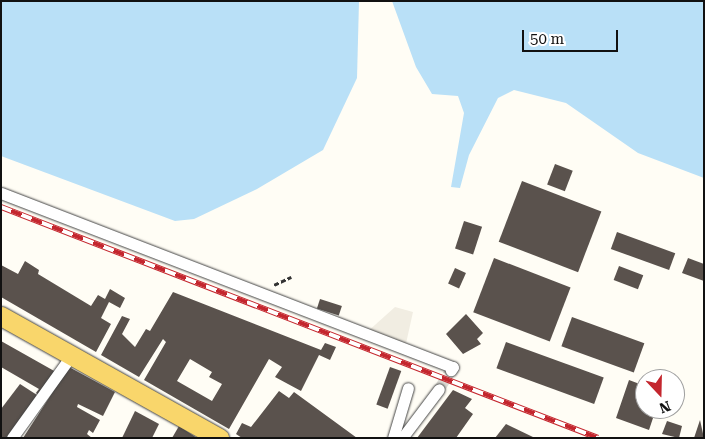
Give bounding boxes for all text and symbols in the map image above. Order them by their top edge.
scale bar [525,20,621,52]
text: 50 m [530,30,564,48]
north arrow [635,369,685,419]
text: N [657,398,673,416]

